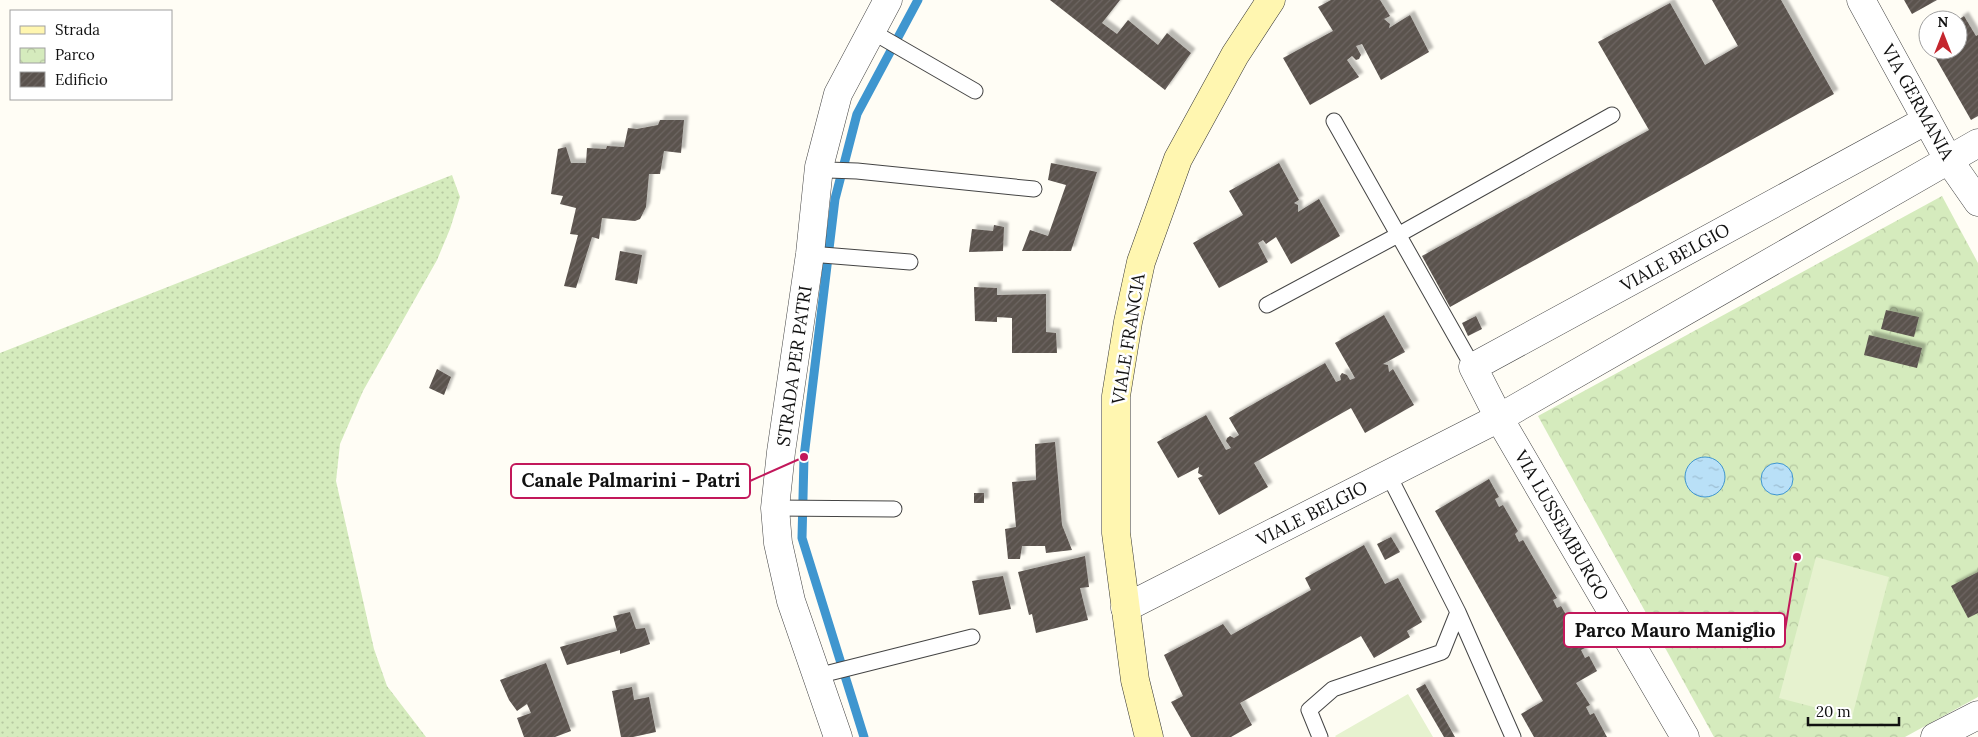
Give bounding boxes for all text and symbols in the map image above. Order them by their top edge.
legend [10,10,172,100]
north arrow [1918,10,1968,60]
text: N [1938,13,1949,31]
text: Strada [55,20,100,39]
street label: VIA GERMANIA [1876,39,1960,165]
text: Parco [55,45,95,64]
text: Edificio [55,70,108,89]
street label: VIALE BELGIO [1615,217,1734,297]
street label: VIALE FRANCIA [1106,271,1150,407]
street label: STRADA PER PATRI [771,284,817,448]
street label: VIA LUSSEMBURGO [1509,445,1614,604]
callout: Canale Palmarini - Patri [511,464,750,498]
text: Canale Palmarini - Patri [521,468,741,492]
street label: VIALE BELGIO [1252,475,1371,551]
callout: Parco Mauro Maniglio [1564,613,1785,647]
text: Parco Mauro Maniglio [1574,618,1776,642]
scale bar [1808,694,1899,726]
text: 20 m [1816,702,1851,721]

